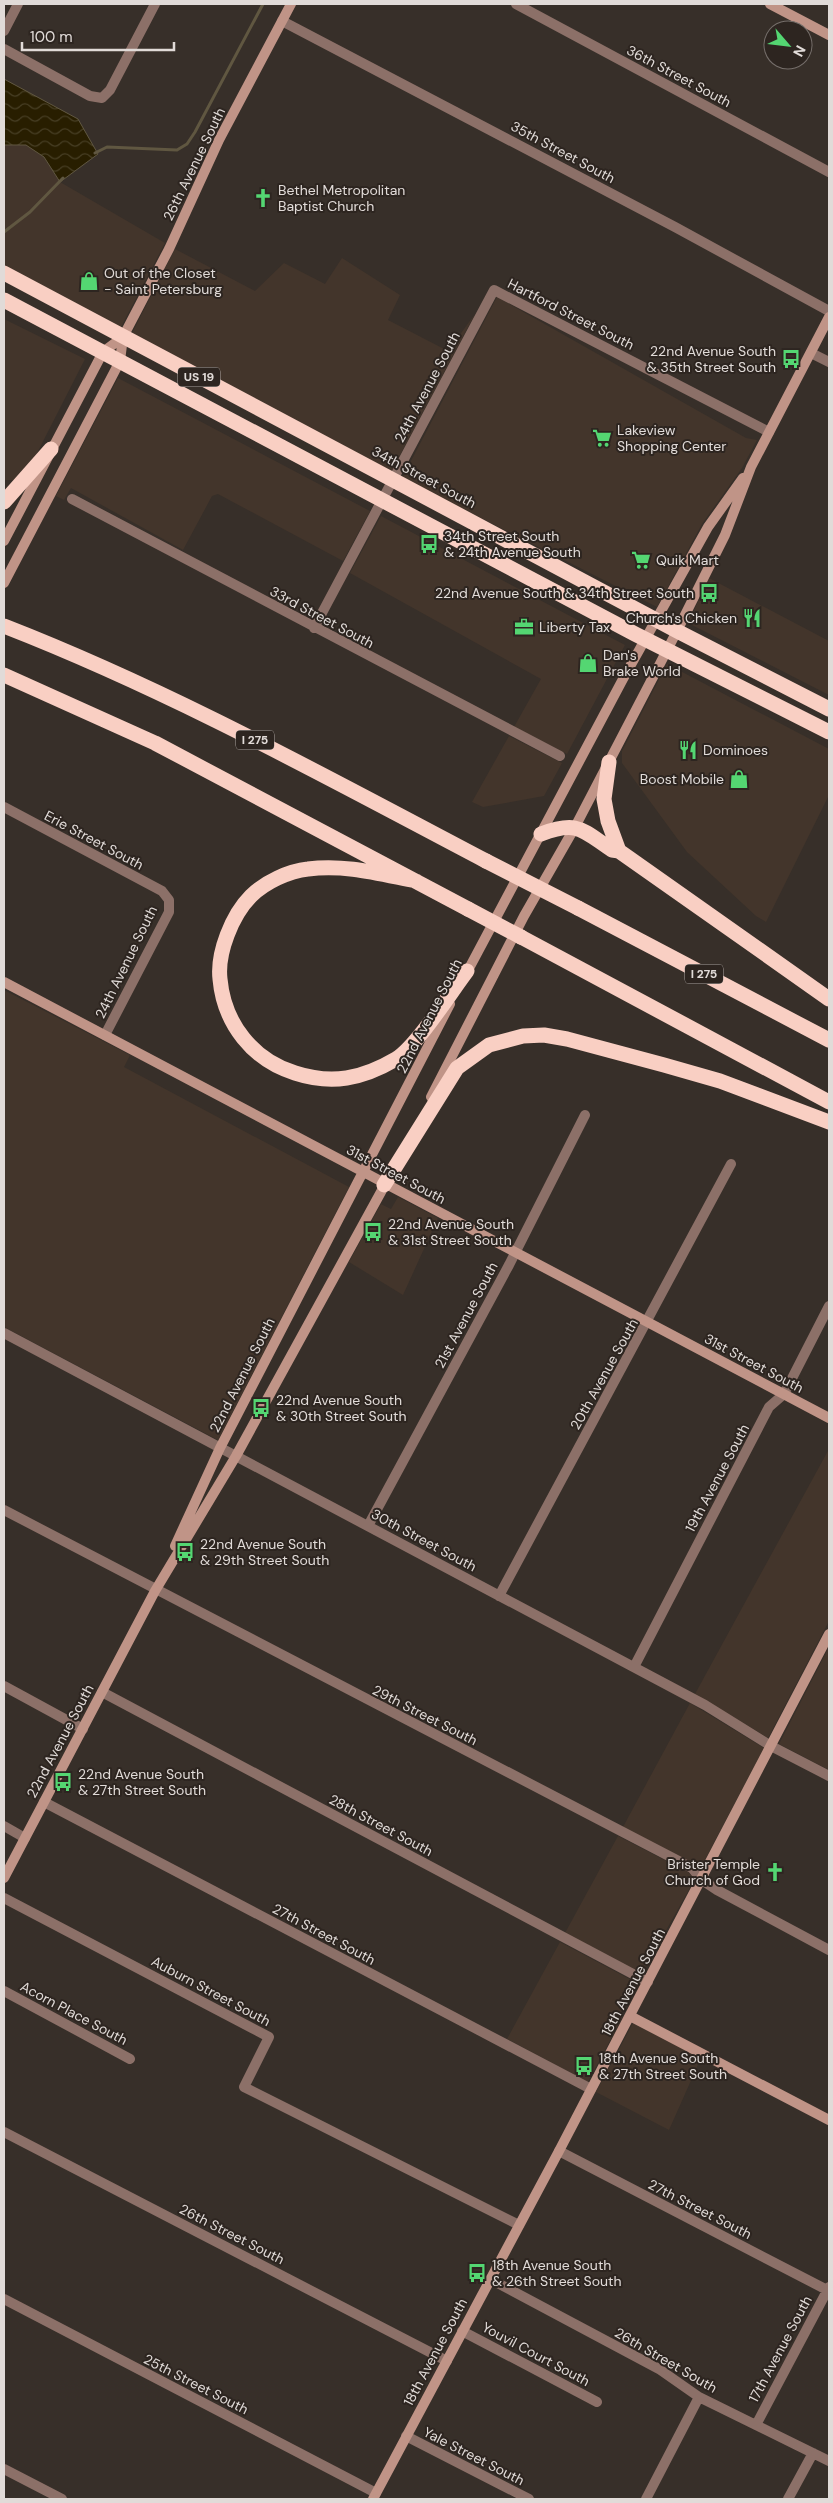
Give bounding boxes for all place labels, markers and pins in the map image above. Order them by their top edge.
place label: Bethel Metropolitan Baptist Church [278,181,405,215]
church icon: Bethel Metropolitan Baptist Church [252,187,274,209]
place label: Out of the Closet - Saint Petersburg [104,264,222,298]
shop icon: Out of the Closet - Saint Petersburg [78,270,100,292]
place label: 22nd Avenue South & 35th Street South [647,342,776,376]
bus stop icon: 22nd Avenue South & 35th Street South [780,348,802,370]
place label: Lakeview Shopping Center [617,421,726,455]
supermarket icon: Lakeview Shopping Center [591,427,613,449]
place label: 34th Street South & 24th Avenue South [444,527,581,561]
bus stop icon: 34th Street South & 24th Avenue South [418,533,440,555]
supermarket icon: Quik Mart [630,549,652,571]
place label: Quik Mart [656,551,719,569]
bus stop icon: 22nd Avenue South & 34th Street South [698,582,720,604]
place label: 22nd Avenue South & 34th Street South [435,584,694,602]
restaurant icon: Church's Chicken [741,607,763,629]
place label: Church's Chicken [626,609,737,627]
office icon: Liberty Tax [513,616,535,638]
place label: Liberty Tax [539,618,610,636]
place label: Dan's Brake World [603,646,681,680]
shop icon: Dan's Brake World [577,652,599,674]
restaurant icon: Dominoes [677,739,699,761]
place label: Dominoes [703,741,768,759]
shop icon: Boost Mobile [728,768,750,790]
place label: Boost Mobile [640,770,724,788]
place label: 22nd Avenue South & 31st Street South [388,1215,514,1249]
bus stop icon: 22nd Avenue South & 31st Street South [362,1221,384,1243]
place label: 22nd Avenue South & 30th Street South [276,1391,407,1425]
bus stop icon: 22nd Avenue South & 30th Street South [250,1397,272,1419]
place label: 22nd Avenue South & 29th Street South [200,1535,329,1569]
bus stop icon: 22nd Avenue South & 29th Street South [174,1541,196,1563]
place label: 22nd Avenue South & 27th Street South [78,1765,206,1799]
bus stop icon: 22nd Avenue South & 27th Street South [52,1771,74,1793]
place label: Brister Temple Church of God [665,1855,760,1889]
church icon: Brister Temple Church of God [764,1861,786,1883]
place label: 18th Avenue South & 27th Street South [599,2049,727,2083]
bus stop icon: 18th Avenue South & 27th Street South [573,2055,595,2077]
place label: 18th Avenue South & 26th Street South [492,2256,622,2290]
bus stop icon: 18th Avenue South & 26th Street South [466,2262,488,2284]

